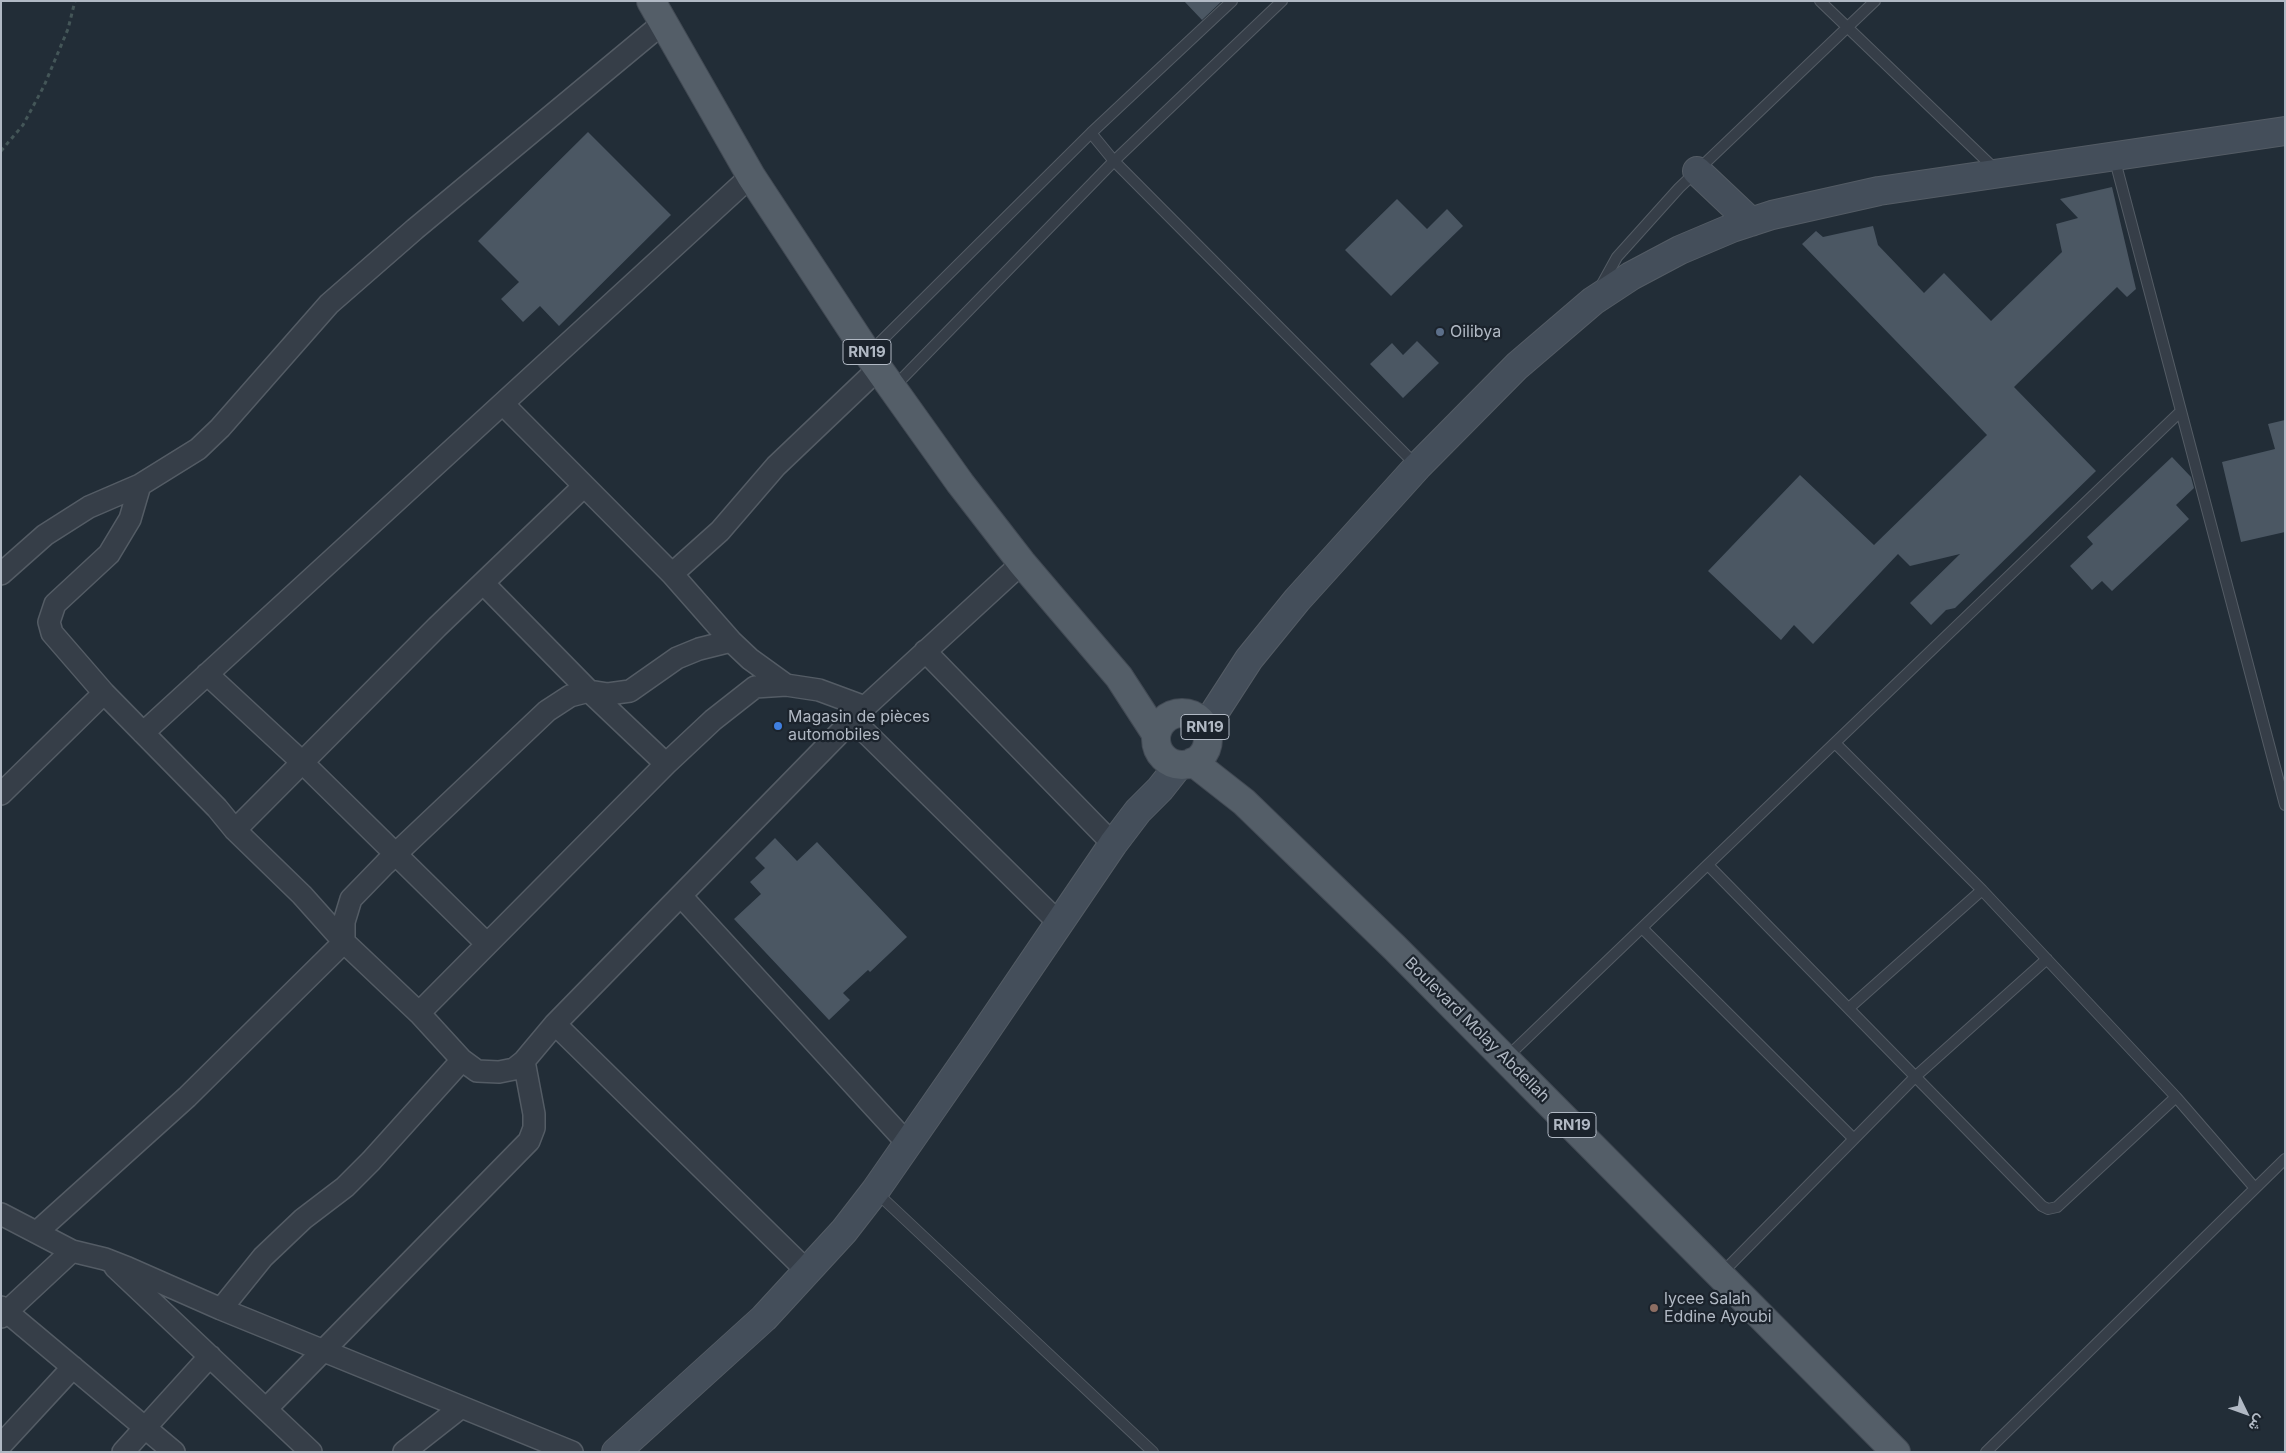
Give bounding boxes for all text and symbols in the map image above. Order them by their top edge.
place label: Oilibya [1450,322,1501,342]
marker: Oilibya [1434,326,1446,338]
road number: RN19 [843,340,891,364]
place label: Magasin de pièces automobiles [788,707,930,745]
road number: RN19 [1181,714,1229,740]
marker: Magasin de pièces automobiles [772,720,784,732]
street label: Boulevard Molay Abdellah [1401,954,1553,1106]
road number: RN19 [1548,1112,1596,1138]
place label: lycee Salah Eddine Ayoubi [1664,1289,1772,1327]
marker: lycee Salah Eddine Ayoubi [1648,1302,1660,1314]
north arrow [2221,1388,2271,1438]
text: ش [2246,1411,2269,1435]

